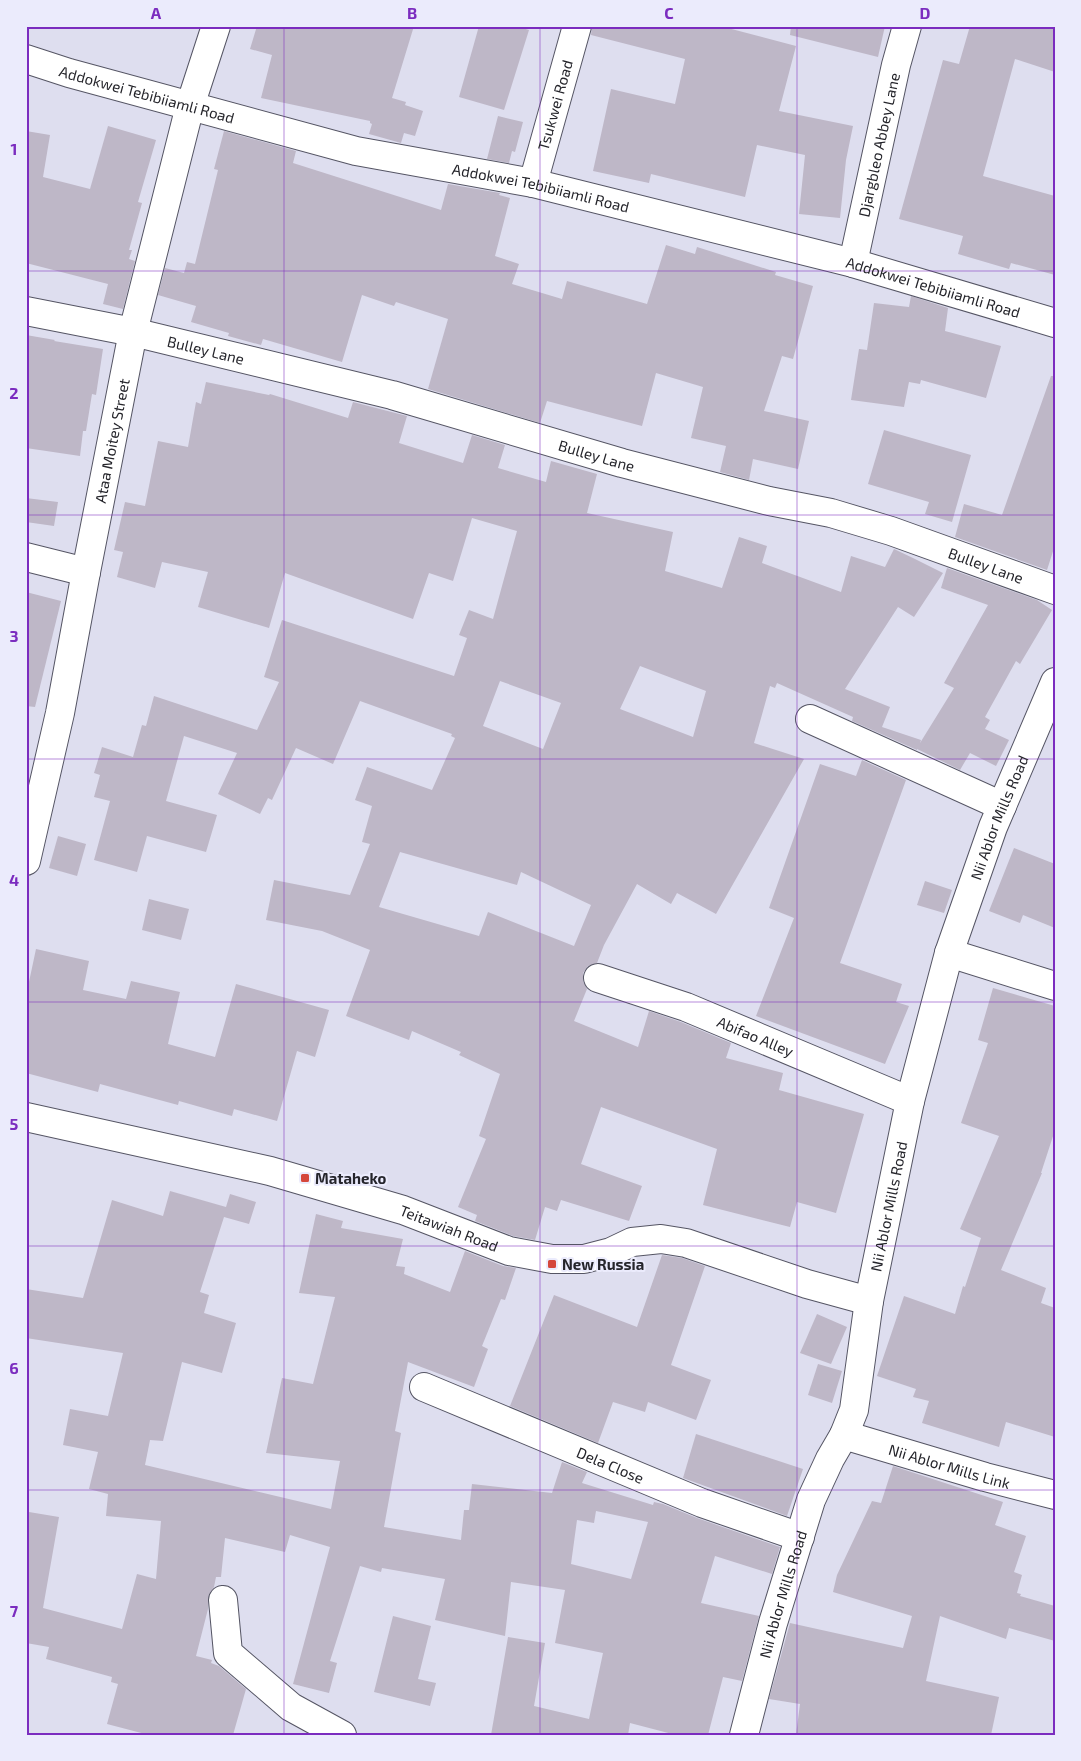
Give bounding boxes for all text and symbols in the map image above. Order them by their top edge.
text: A [151,3,162,22]
text: B [407,3,417,22]
text: C [664,3,674,22]
text: D [920,3,931,22]
street label: Tsukwei Road [534,58,576,152]
street label: Addokwei Tebibiiamli Road [57,61,237,127]
street label: Djargbleo Abbey Lane [854,71,903,219]
text: 1 [11,139,17,158]
street label: Addokwei Tebibiiamli Road [451,160,631,216]
street label: Addokwei Tebibiiamli Road [844,253,1022,321]
street label: Bulley Lane [166,332,246,368]
street label: Ataa Moitey Street [91,377,133,505]
text: 2 [9,383,19,402]
street label: Bulley Lane [556,436,637,475]
street label: Bulley Lane [946,543,1026,587]
text: 3 [9,626,19,645]
street label: Nii Ablor Mills Road [966,752,1032,882]
text: 4 [9,870,19,889]
street label: Abifao Alley [714,1012,797,1060]
text: 5 [10,1114,19,1133]
street label: Nii Ablor Mills Road [866,1140,911,1273]
place label: Mataheko [315,1169,387,1187]
marker: Mataheko [299,1172,311,1184]
street label: Teitawiah Road [397,1201,501,1255]
place label: New Russia [562,1255,644,1273]
marker: New Russia [546,1258,558,1270]
text: 6 [9,1358,19,1377]
street label: Nii Ablor Mills Link [887,1440,1012,1492]
street label: Dela Close [574,1443,647,1487]
street label: Nii Ablor Mills Road [755,1528,810,1660]
text: 7 [10,1601,19,1620]

